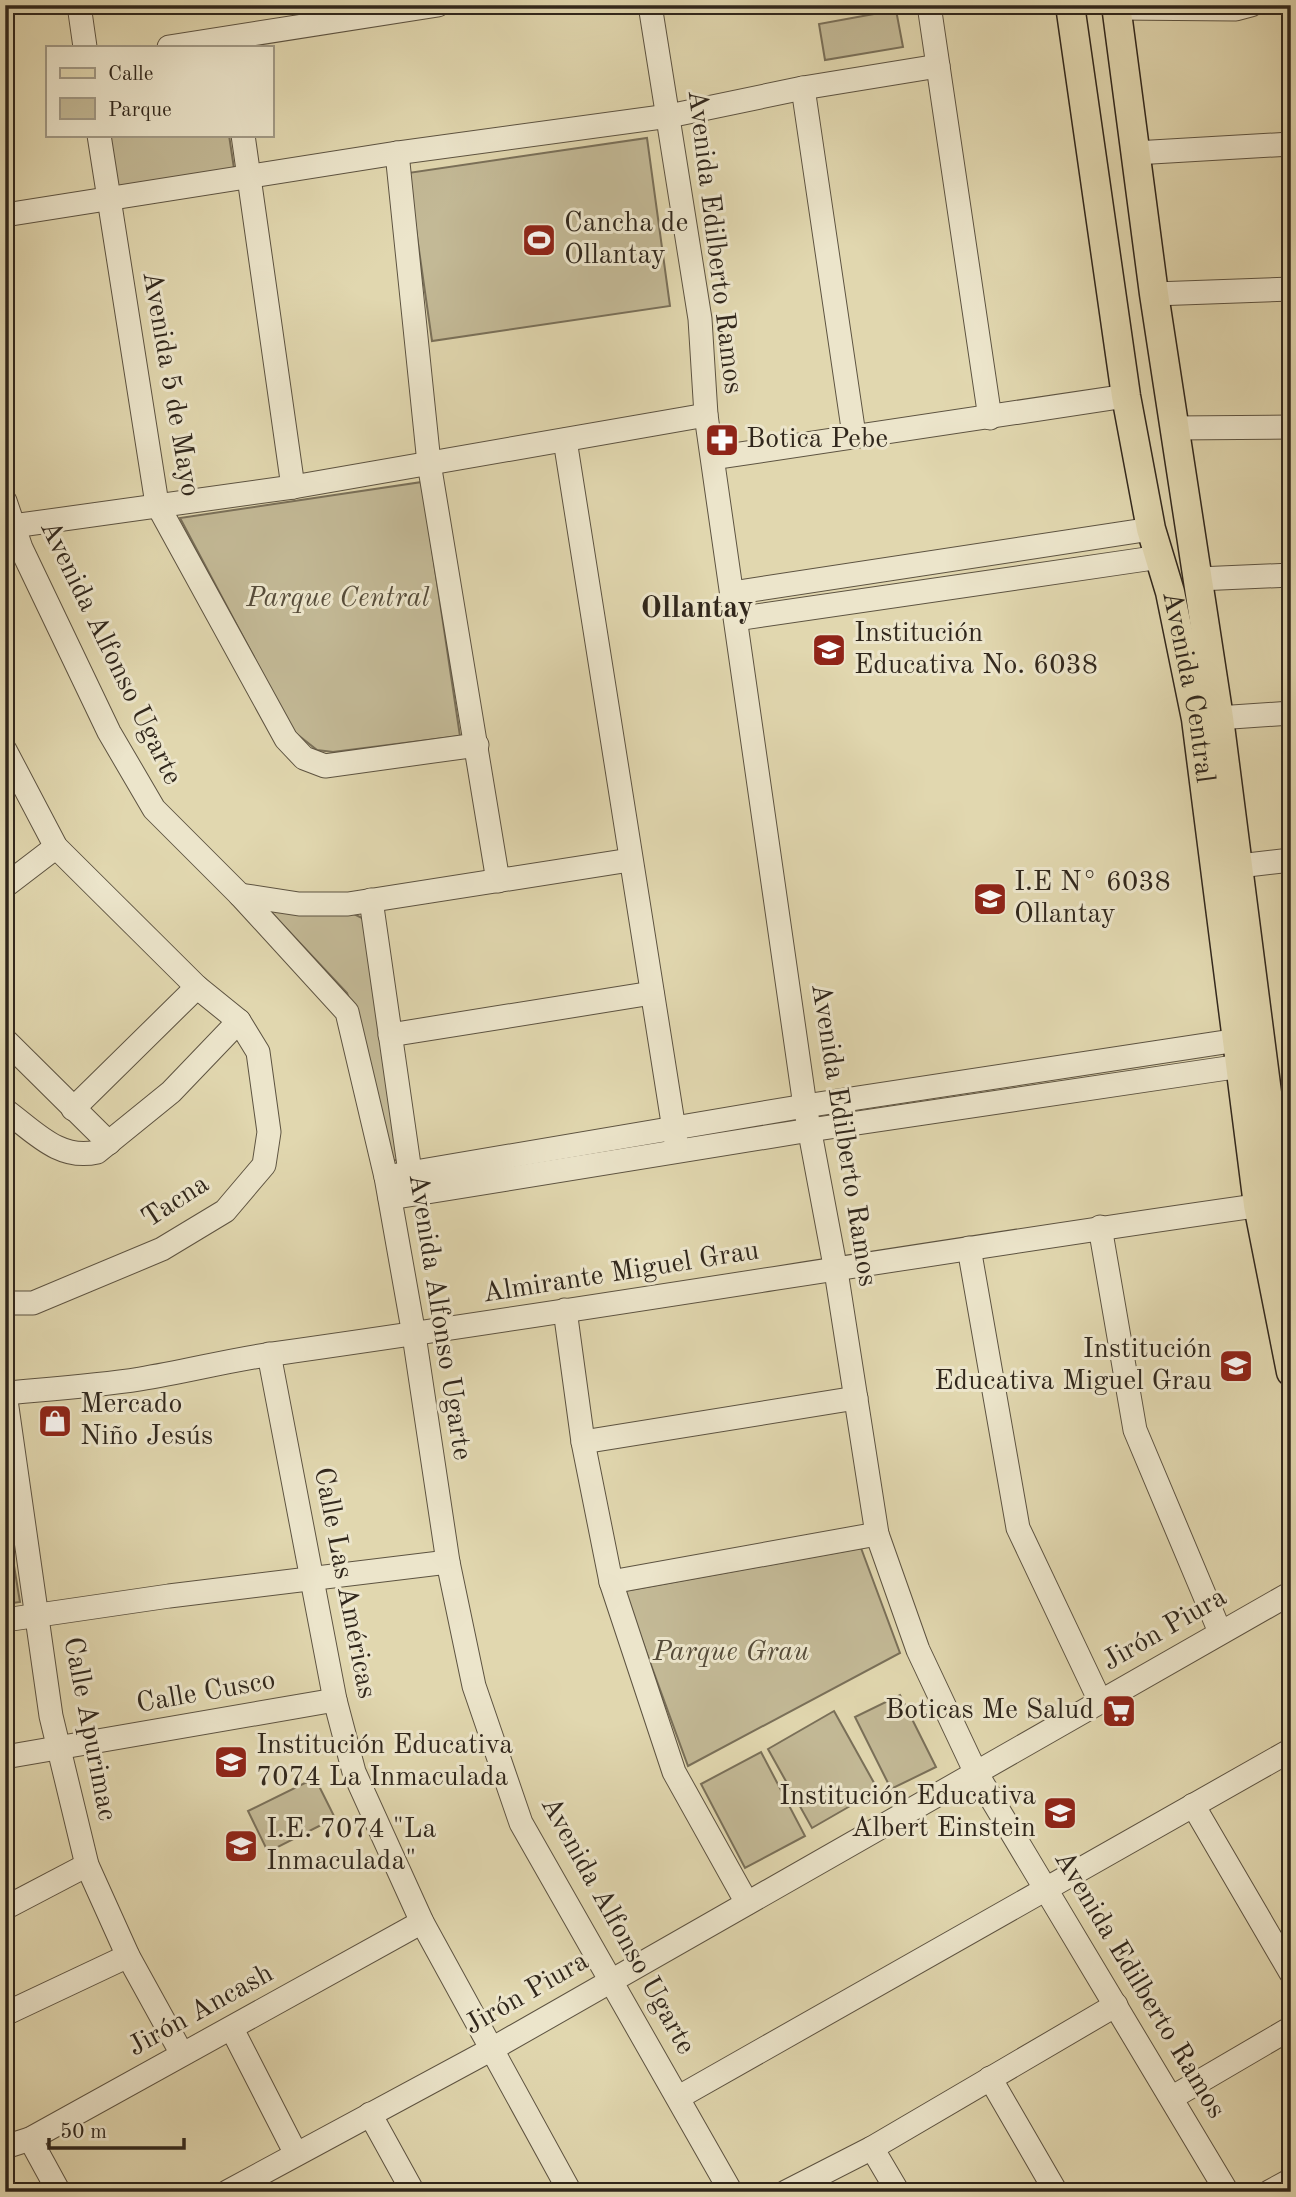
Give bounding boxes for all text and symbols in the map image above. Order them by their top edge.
legend [46,46,273,136]
text: Calle [108,64,153,85]
street label: Avenida Edilberto Ramos [681,88,747,396]
text: Parque [108,100,172,121]
place label: Cancha de Ollantay [564,210,688,270]
sports icon: Cancha de Ollantay [520,221,558,259]
street label: Avenida 5 de Mayo [136,269,204,499]
pharmacy icon: Botica Pebe [703,421,741,459]
place label: Botica Pebe [746,426,888,454]
street label: Avenida Alfonso Ugarte [34,517,186,789]
park label: Parque Central [245,585,430,613]
street label: Avenida Central [1156,589,1218,785]
district label: Ollantay [641,594,753,624]
place label: Institución Educativa No. 6038 [854,620,1098,680]
school or university icon: Institución Educativa No. 6038 [810,631,848,669]
place label: I.E N° 6038 Ollantay [1014,869,1171,929]
school or university icon: I.E N° 6038 Ollantay [971,880,1009,918]
street label: Avenida Edilberto Ramos [805,982,881,1288]
street label: Tacna [138,1170,215,1234]
street label: Avenida Alfonso Ugarte [403,1172,475,1462]
street label: Almirante Miguel Grau [481,1237,761,1309]
place label: Institución Educativa Miguel Grau [934,1336,1212,1396]
school or university icon: Institución Educativa Miguel Grau [1217,1347,1255,1385]
place label: Mercado Niño Jesús [80,1391,213,1451]
shop icon: Mercado Niño Jesús [36,1402,74,1440]
street label: Calle Las Américas [308,1465,380,1701]
street label: Jirón Piura [1098,1583,1232,1677]
street label: Calle Apurimac [57,1635,121,1823]
park label: Parque Grau [652,1639,809,1667]
street label: Calle Cusco [134,1667,278,1719]
supermarket icon: Boticas Me Salud [1100,1692,1138,1730]
place label: Boticas Me Salud [885,1697,1094,1725]
place label: Institución Educativa 7074 La Inmaculada [256,1732,513,1792]
school or university icon: Institución Educativa 7074 La Inmaculada [212,1743,250,1781]
place label: Institución Educativa Albert Einstein [779,1783,1036,1843]
street label: Avenida Alfonso Ugarte [535,1793,699,2059]
school or university icon: Institución Educativa Albert Einstein [1041,1794,1079,1832]
place label: I.E. 7074 "La Inmaculada" [266,1816,436,1876]
school or university icon: I.E. 7074 "La Inmaculada" [222,1827,260,1865]
street label: Avenida Edilberto Ramos [1048,1846,1230,2124]
street label: Jirón Piura [460,1947,594,2041]
street label: Jirón Ancash [124,1960,278,2062]
scale bar [49,2106,184,2150]
text: 50 m [60,2122,107,2143]

